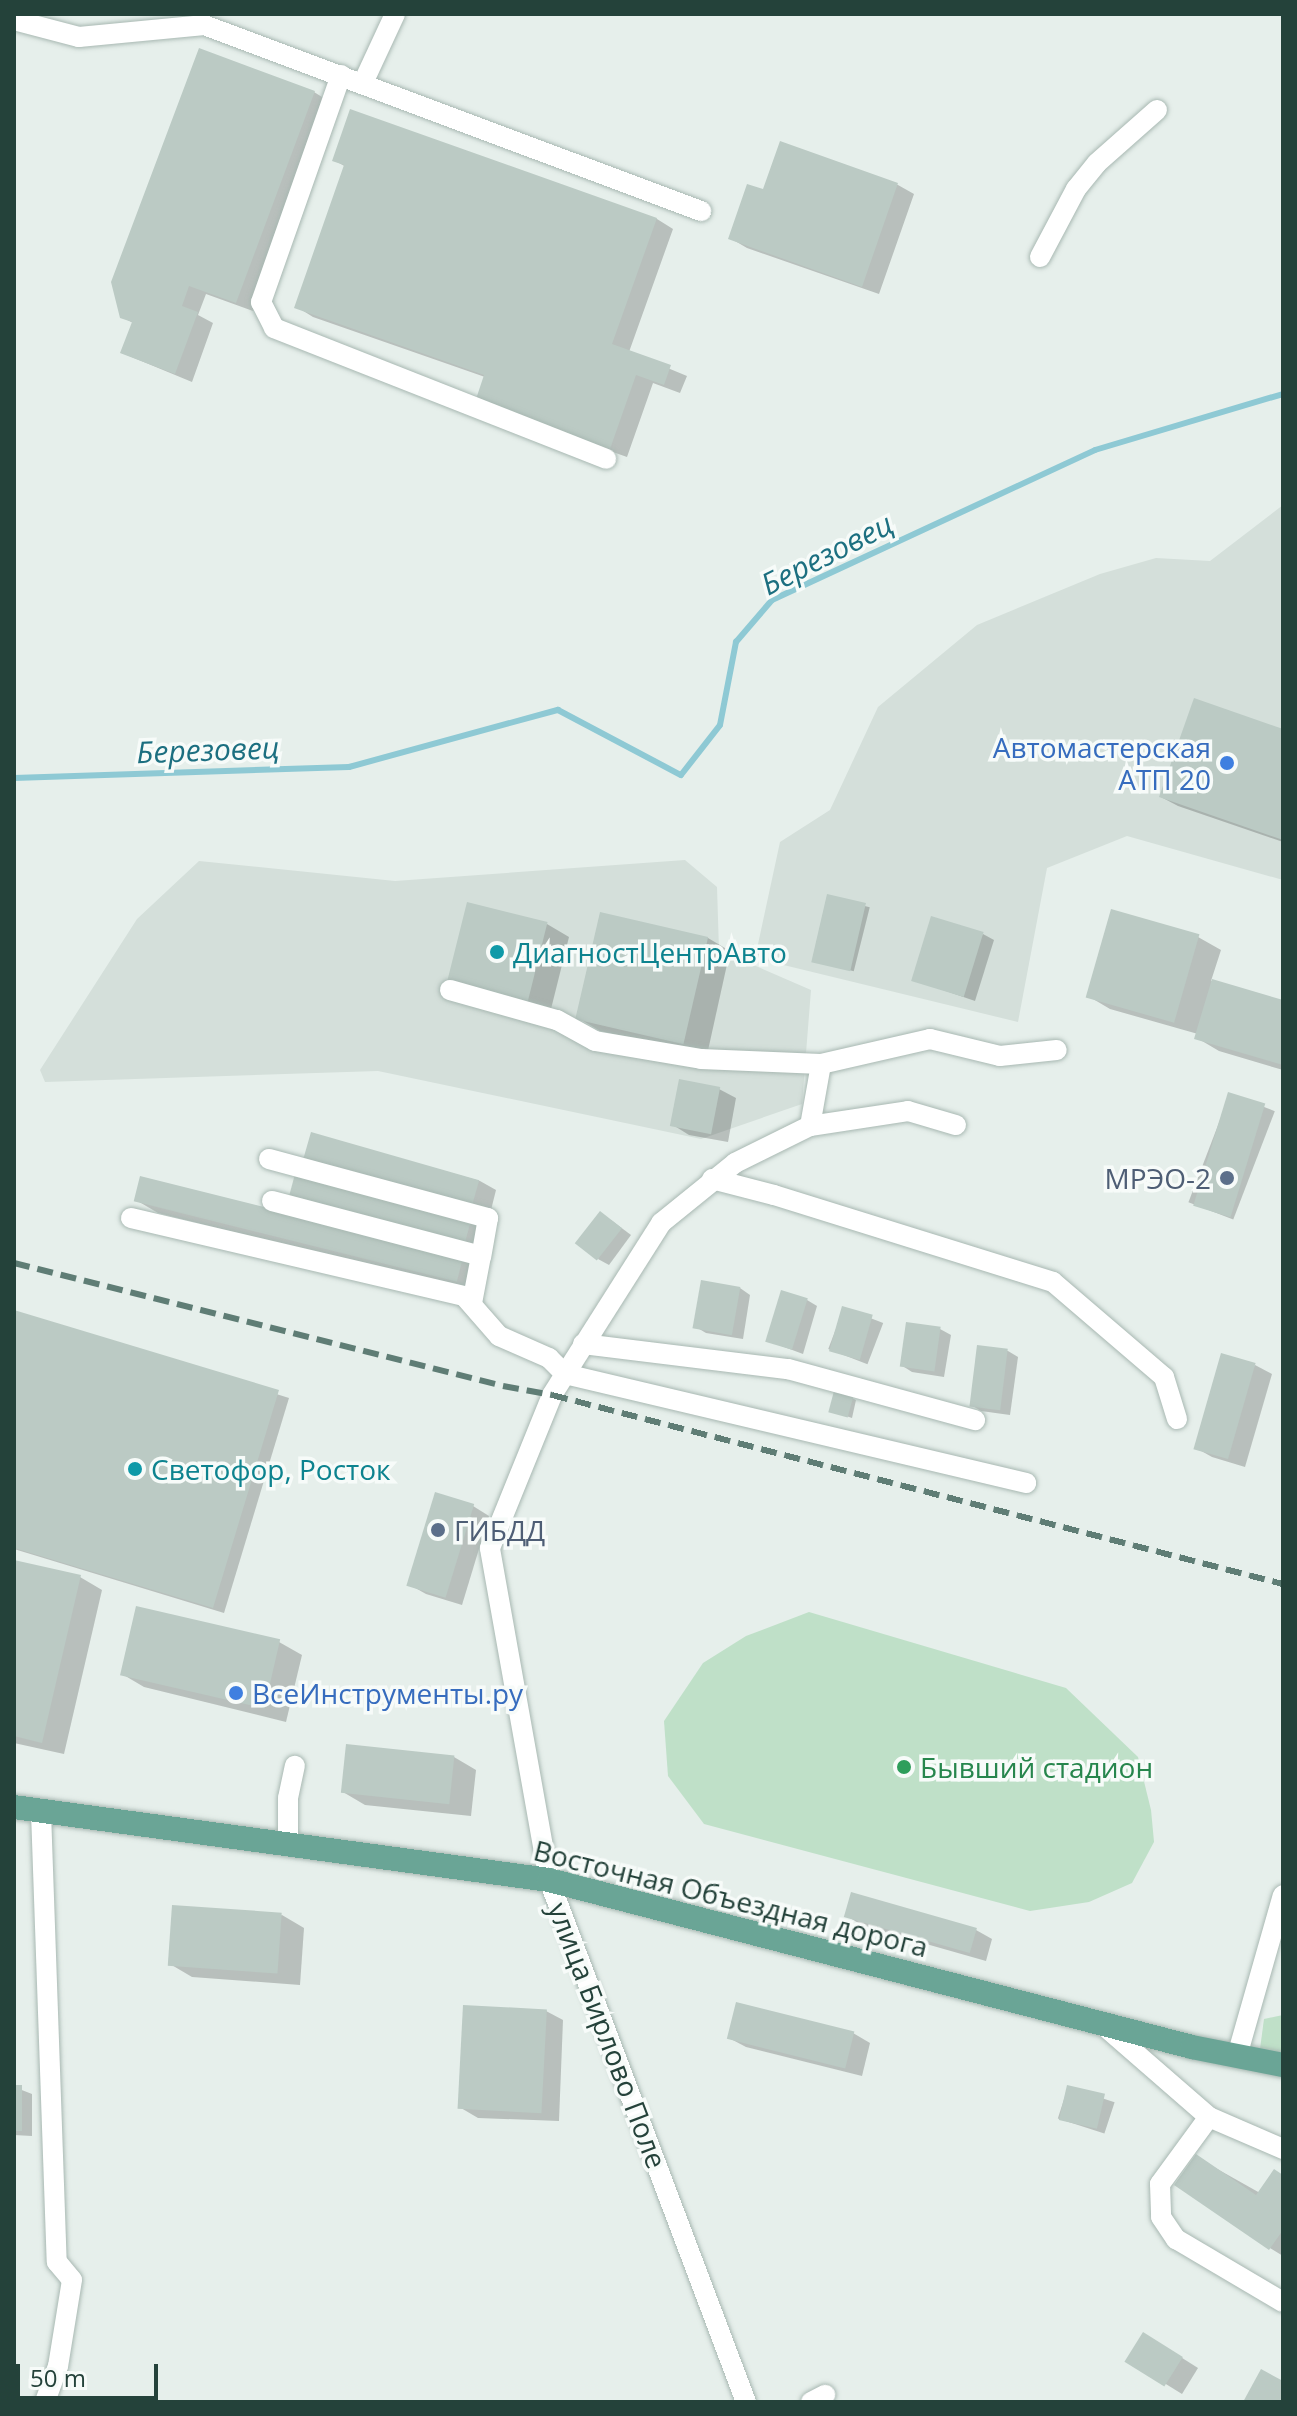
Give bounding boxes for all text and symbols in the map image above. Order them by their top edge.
water label: Березовец [755,505,899,603]
water label: Березовец [136,730,280,770]
place label: Автомастерская АТП 20 [993,730,1211,796]
marker: Автомастерская АТП 20 [1218,754,1236,772]
place label: ДиагностЦентрАвто [513,935,787,969]
marker: ДиагностЦентрАвто [488,943,506,961]
place label: МРЭО-2 [1105,1161,1211,1195]
marker: МРЭО-2 [1218,1169,1236,1187]
place label: Светофор, Росток [151,1452,391,1486]
marker: Светофор, Росток [126,1460,144,1478]
place label: ГИБДД [454,1513,545,1547]
marker: ГИБДД [429,1521,447,1539]
place label: ВсеИнструменты.ру [252,1676,523,1710]
marker: ВсеИнструменты.ру [227,1684,245,1702]
place label: Бывший стадион [920,1750,1153,1784]
marker: Бывший стадион [895,1758,913,1776]
street label: Восточная Объездная дорога [530,1833,932,1963]
street label: улица Бирлово Поле [542,1897,674,2173]
scale bar [20,2348,162,2398]
text: 50 m [30,2361,86,2394]

